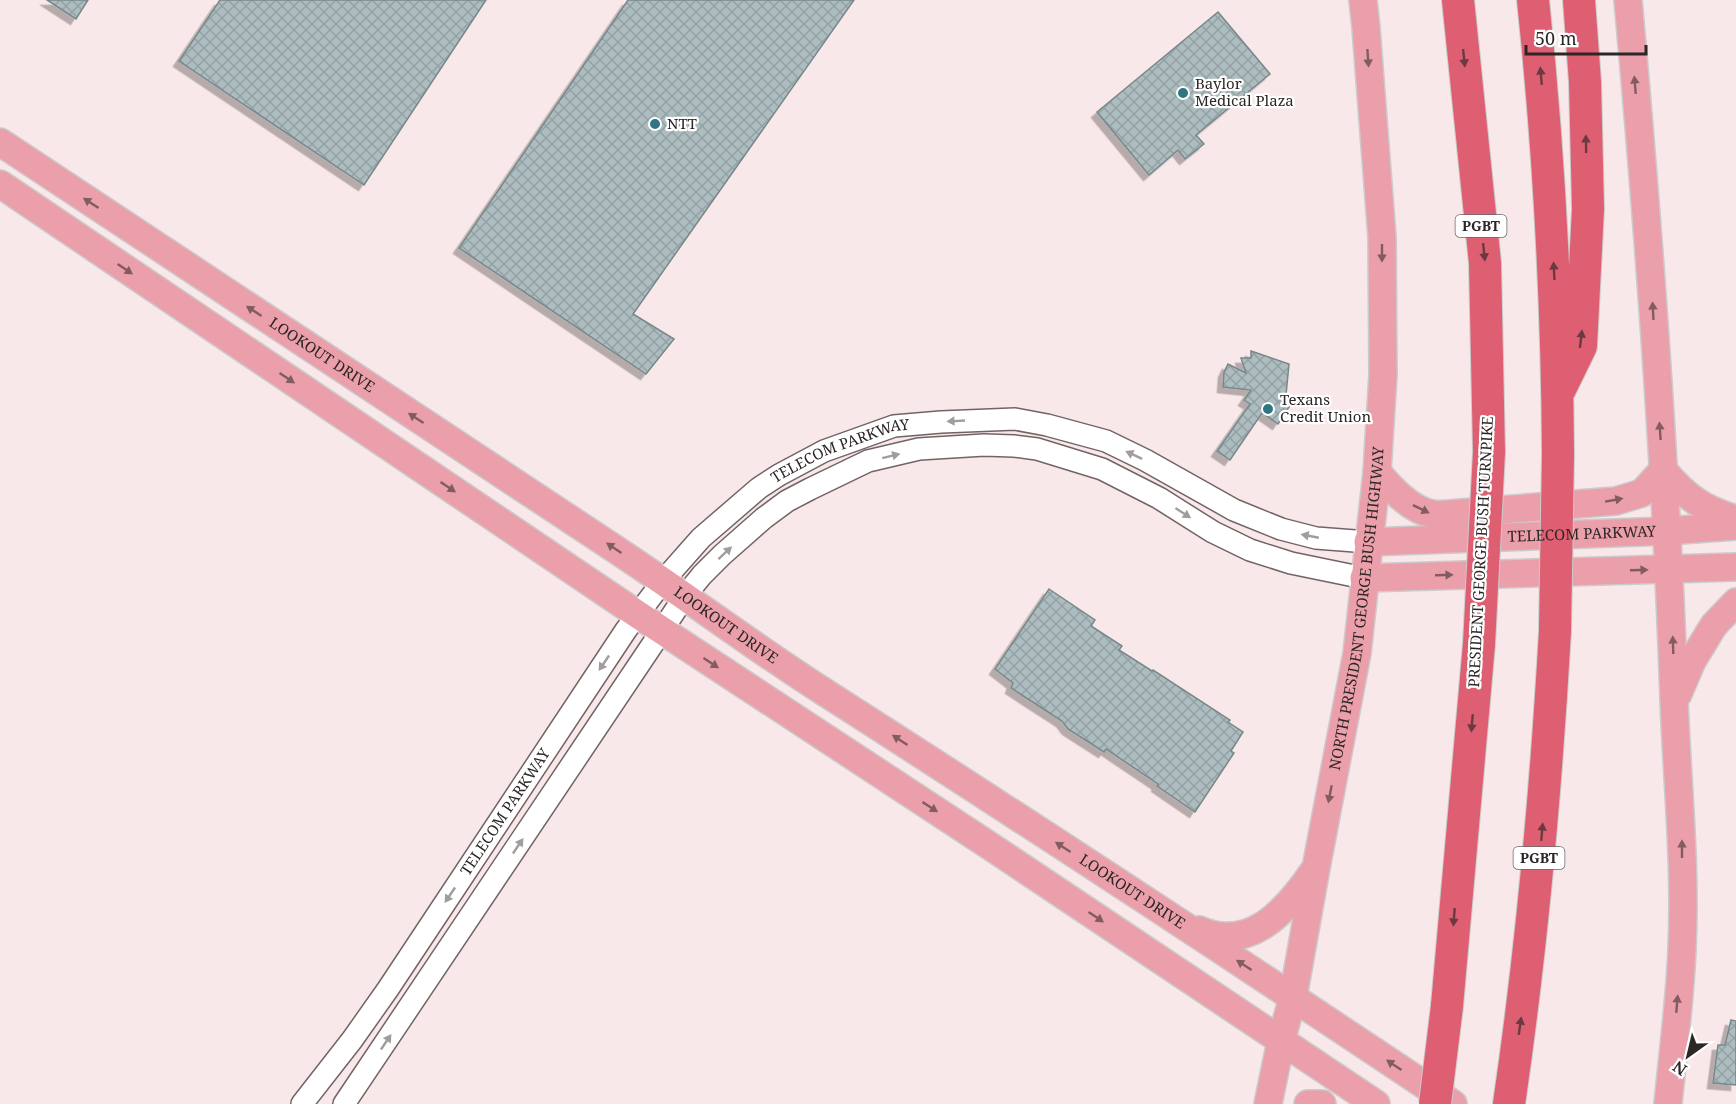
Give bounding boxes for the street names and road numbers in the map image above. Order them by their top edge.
road number: PGBT [1456,215,1506,237]
street label: LOOKOUT DRIVE [266,312,379,396]
street label: TELECOM PARKWAY [766,414,911,487]
street label: PRESIDENT GEORGE BUSH TURNPIKE [1463,416,1497,688]
street label: NORTH PRESIDENT GEORGE BUSH HIGHWAY [1324,445,1388,772]
street label: TELECOM PARKWAY [1507,520,1657,546]
street label: LOOKOUT DRIVE [670,581,782,668]
street label: TELECOM PARKWAY [455,744,554,879]
road number: PGBT [1514,847,1564,869]
street label: LOOKOUT DRIVE [1076,849,1190,933]

